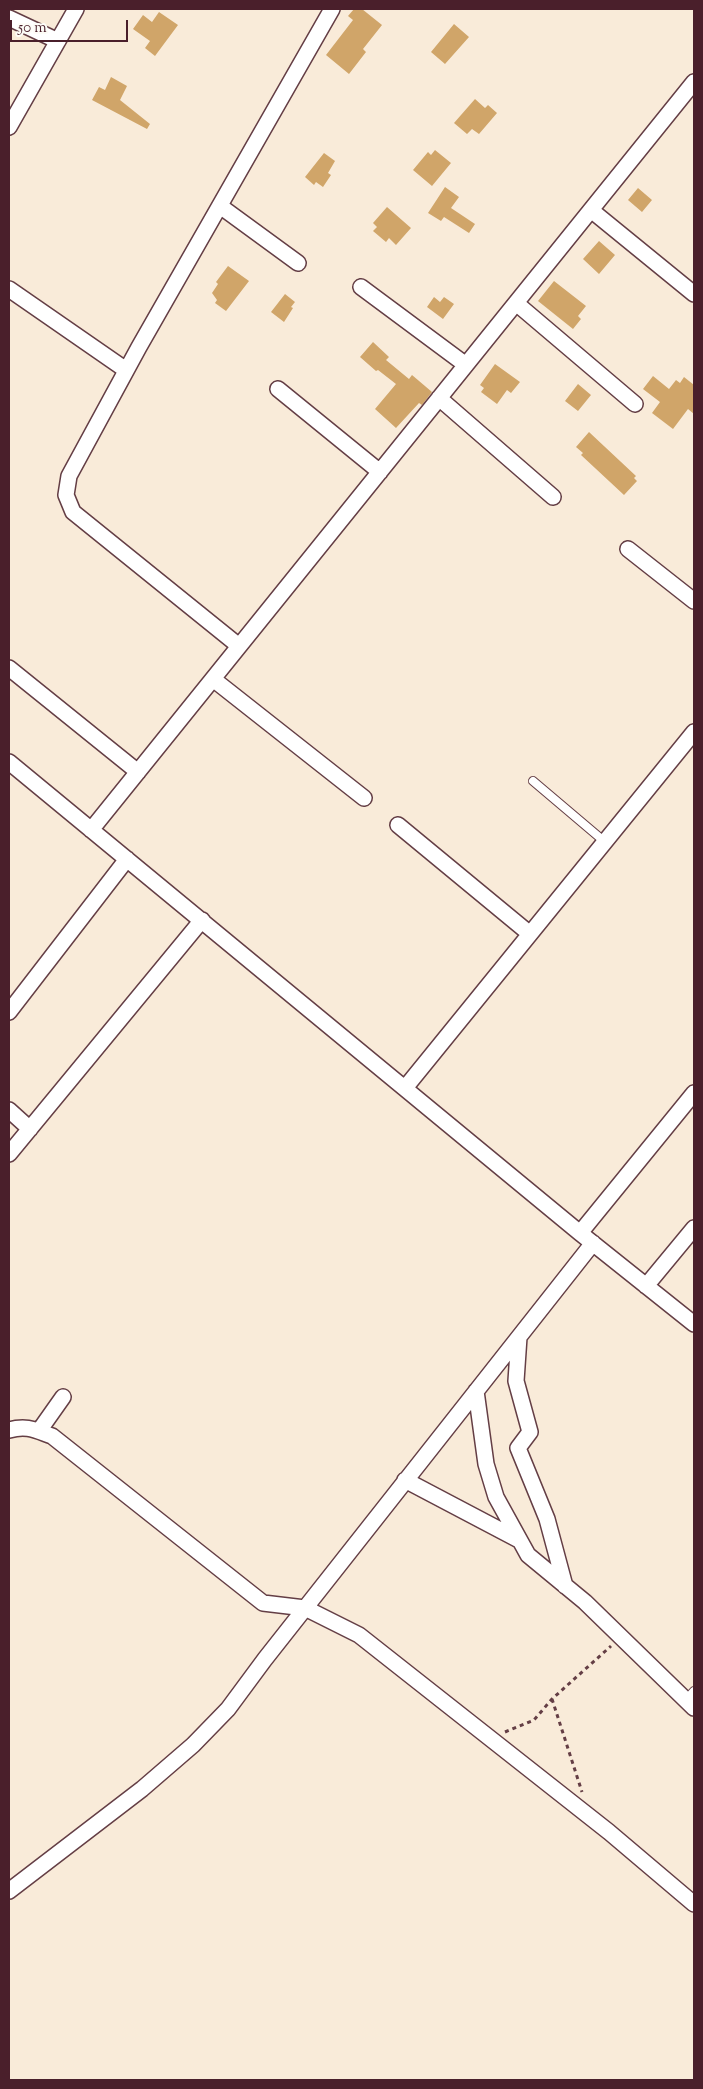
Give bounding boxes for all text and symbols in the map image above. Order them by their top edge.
scale bar [12,10,130,42]
text: 50 m [18,18,47,39]

